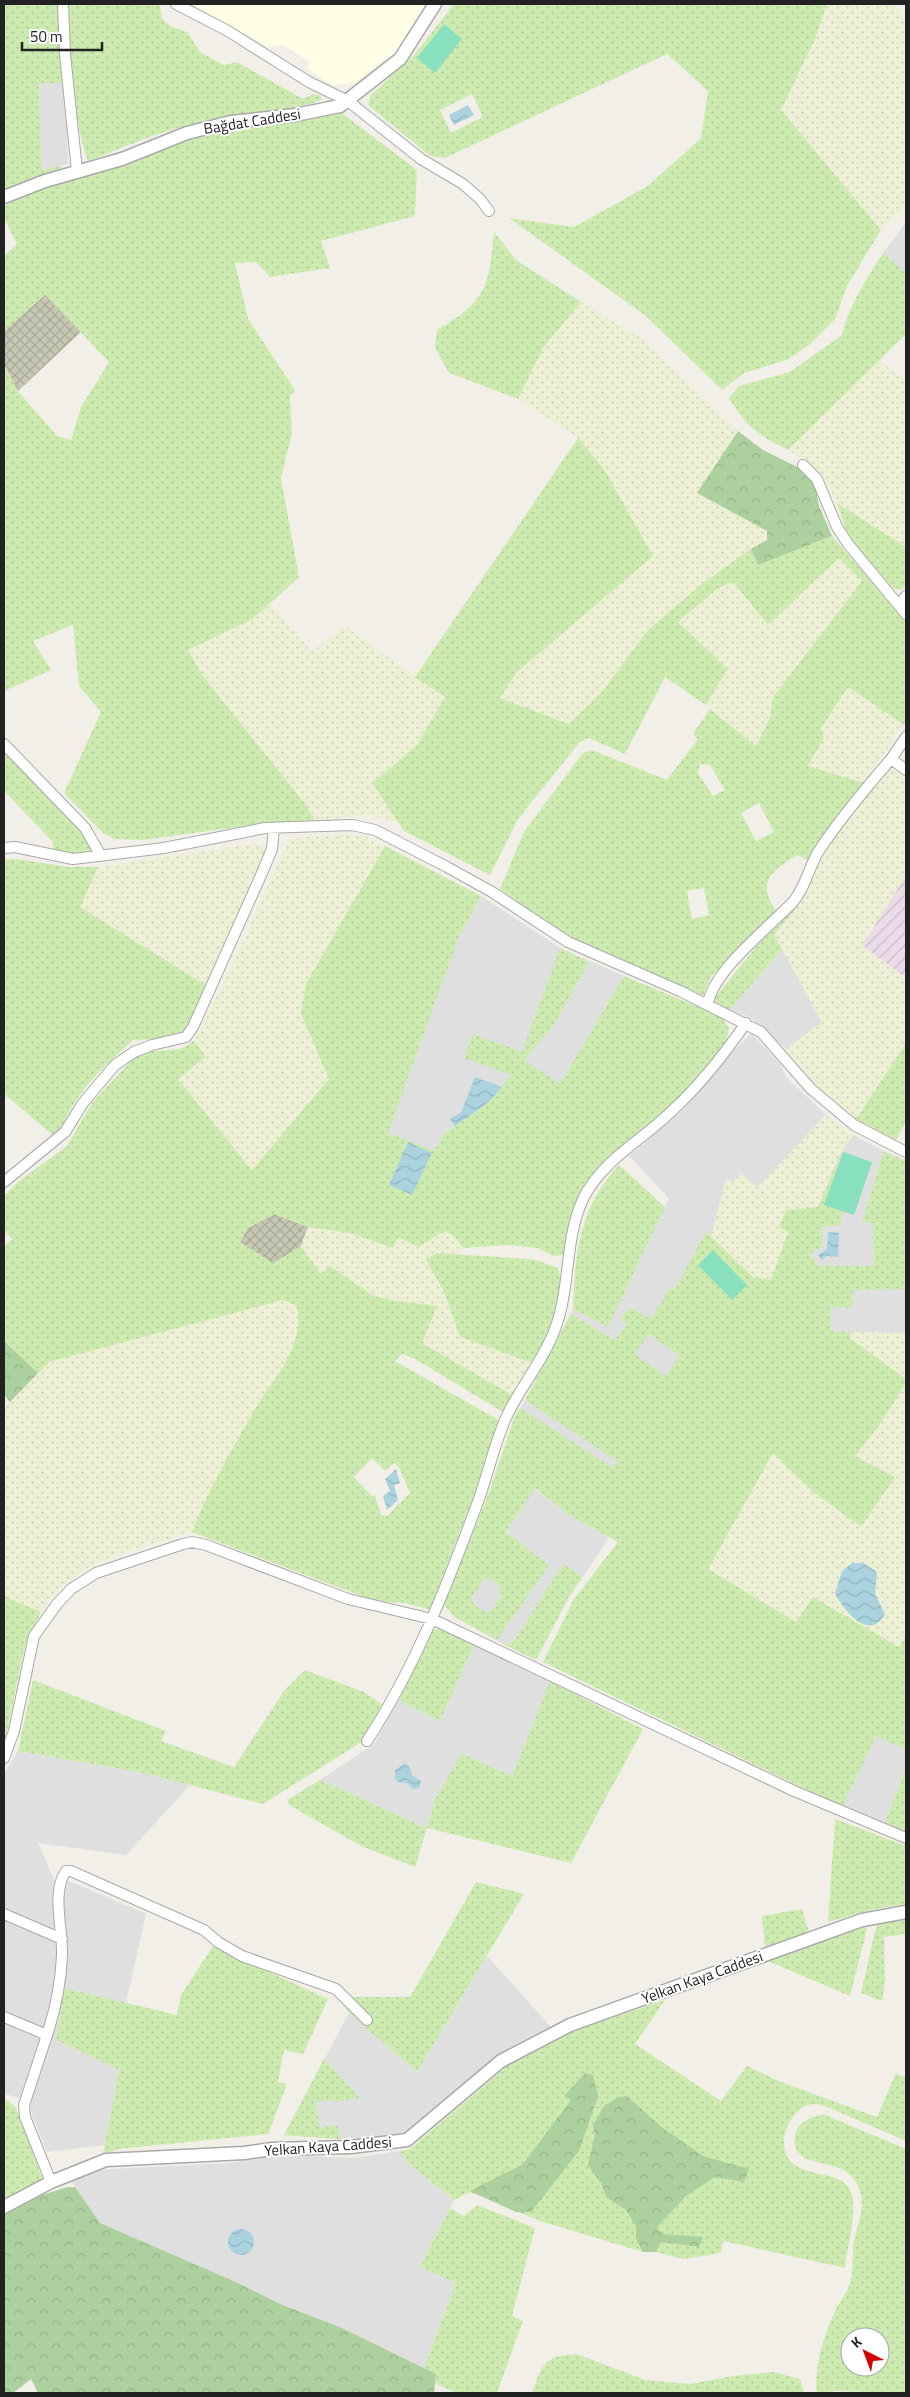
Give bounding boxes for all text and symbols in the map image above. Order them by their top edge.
scale bar [22,20,102,52]
text: 50 m [30,25,63,48]
street label: Bağdat Caddesi [202,102,302,140]
street label: Yelkan Kaya Caddesi [638,1944,766,2010]
street label: Yelkan Kaya Caddesi [264,2130,392,2162]
north arrow [840,2327,890,2377]
text: K [846,2331,867,2353]

